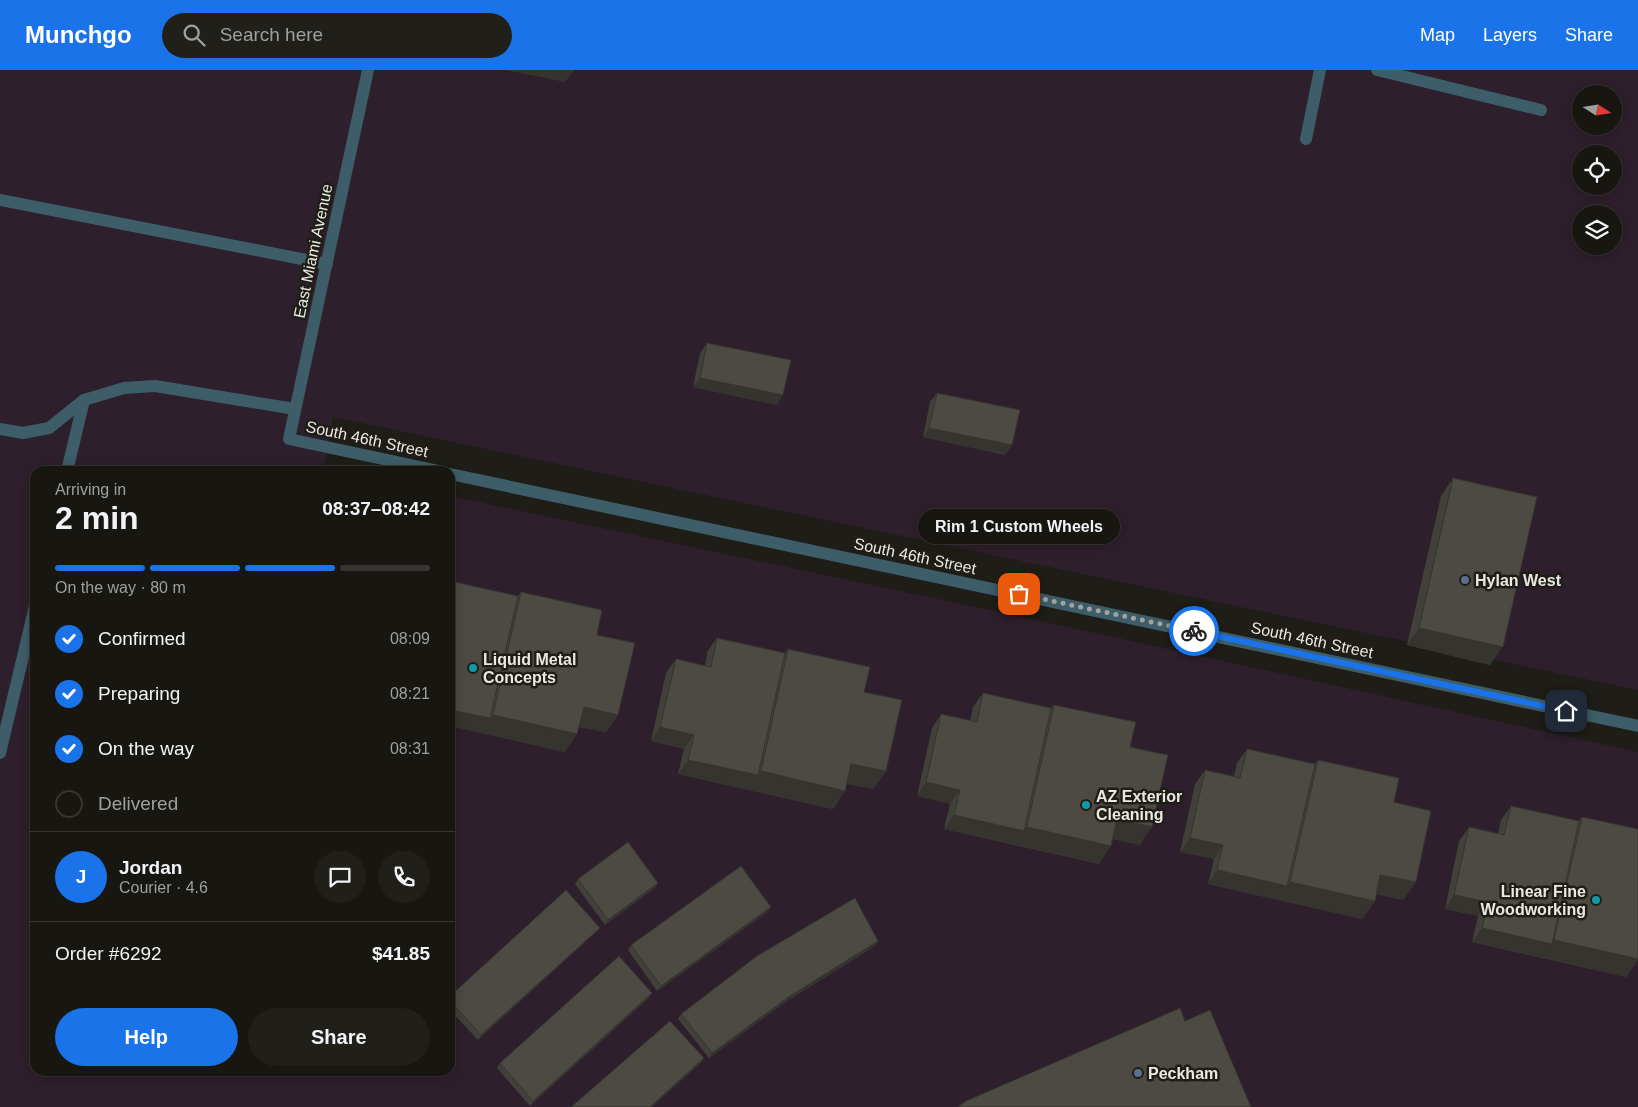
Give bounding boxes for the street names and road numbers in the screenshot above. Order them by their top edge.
street label: East Miami Avenue [290,182,336,320]
street label: South 46th Street [304,418,430,460]
street label: South 46th Street [852,535,978,577]
street label: South 46th Street [1249,619,1375,661]

